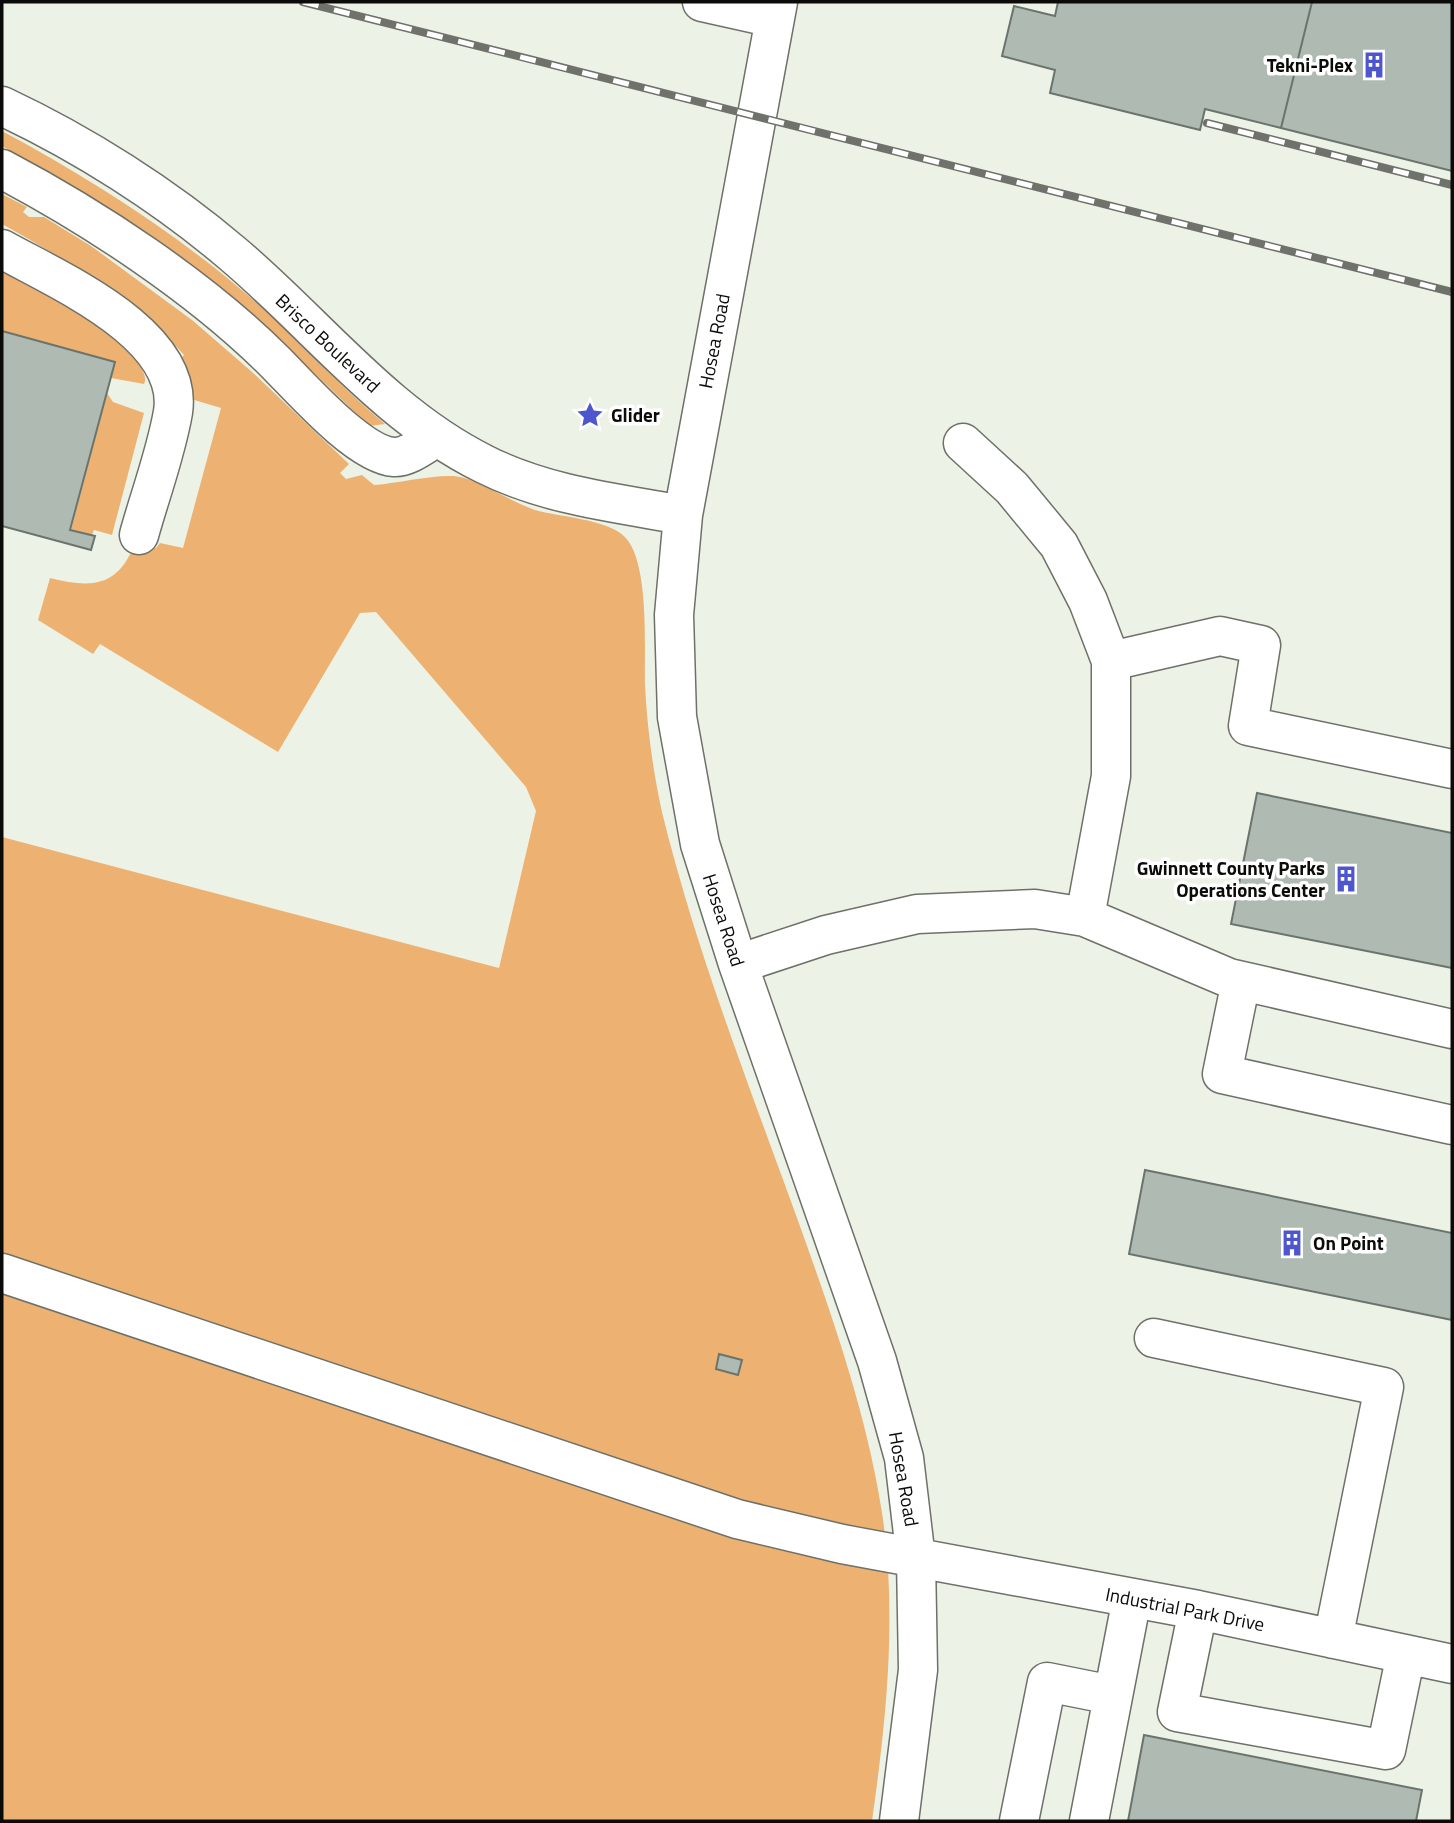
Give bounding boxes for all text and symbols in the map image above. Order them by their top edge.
place label: Tekni-Plex [1267,50,1353,79]
building icon: Tekni-Plex [1359,50,1389,80]
street label: Brisco Boulevard [269,286,387,399]
street label: Hosea Road [690,291,737,391]
place icon: Glider [575,400,605,430]
place label: Glider [611,400,660,429]
place label: Gwinnett County Parks Operations Center [1137,853,1325,904]
building icon: Gwinnett County Parks Operations Center [1331,864,1361,894]
street label: Hosea Road [696,870,753,970]
building icon: On Point [1277,1228,1307,1258]
place label: On Point [1313,1228,1384,1257]
street label: Hosea Road [882,1429,927,1529]
street label: Industrial Park Drive [1103,1579,1267,1638]

